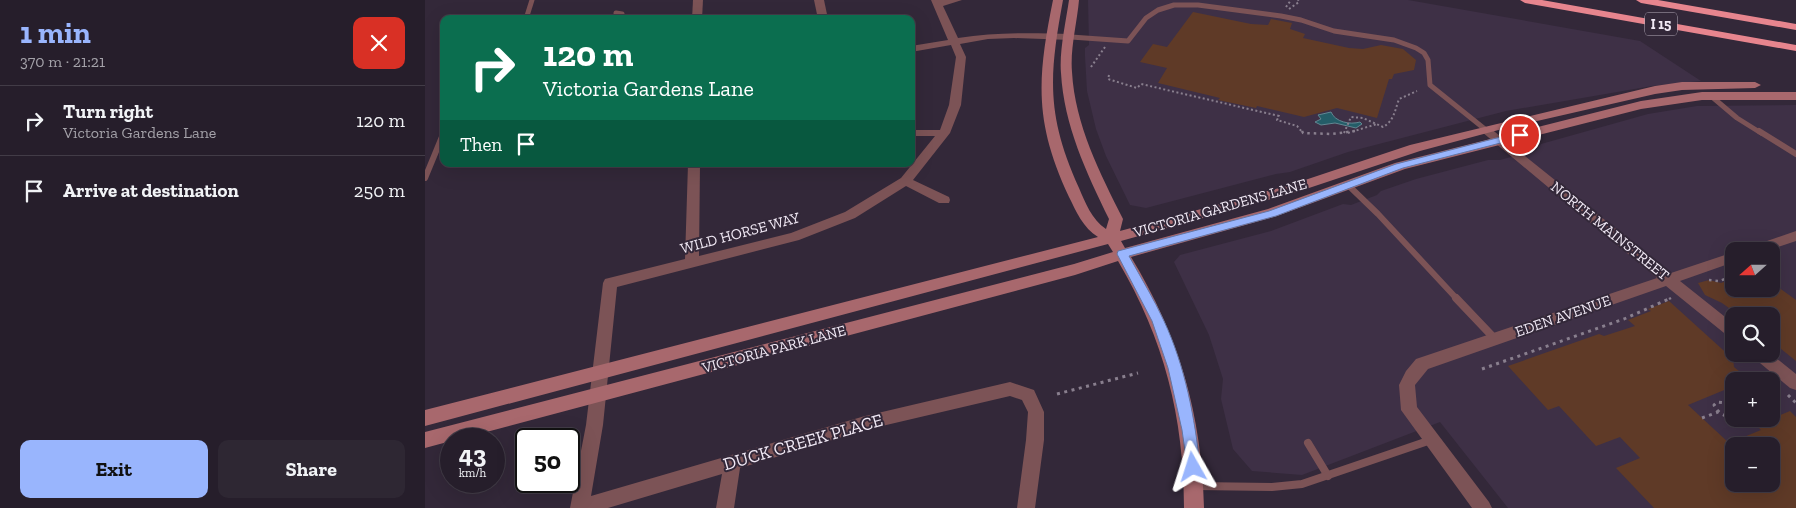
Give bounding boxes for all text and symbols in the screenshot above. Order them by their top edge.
road number: I 15 [1645,12,1677,36]
text: 1 min [20,15,91,51]
button: close [353,17,405,69]
text: 120 m [543,33,633,75]
icon: right [460,35,525,100]
text: 370 m · 21:21 [20,52,105,71]
text: Victoria Gardens Lane [543,75,754,102]
text: Turn right [63,100,153,123]
icon: right [20,107,48,135]
text: 120 m [356,109,405,132]
pin [1499,114,1541,156]
icon: arrive [1506,121,1534,149]
text: Victoria Gardens Lane [63,123,216,142]
icon: arrive [512,130,540,158]
text: Then [460,133,502,156]
street label: VICTORIA GARDENS LANE [1130,175,1309,242]
icon: arrive [20,177,48,205]
street label: NORTH MAINSTREET [1547,178,1673,284]
text: Arrive at destination [63,179,239,202]
text: 250 m [354,179,405,202]
street label: WILD HORSE WAY [678,208,802,258]
north arrow [1725,242,1780,298]
map controls [1725,242,1780,492]
street label: EDEN AVENUE [1513,291,1613,341]
button: search [1725,307,1780,362]
street label: VICTORIA PARK LANE [699,321,848,377]
button: + [1725,372,1780,427]
street label: DUCK CREEK PLACE [721,409,885,475]
speed limit sign: 50 [515,428,580,493]
button: − [1725,437,1780,492]
text: 43 [459,439,486,469]
button: Exit [20,440,208,498]
button: Share [218,440,405,498]
position arrow [1166,440,1218,492]
text: km/h [459,466,486,480]

